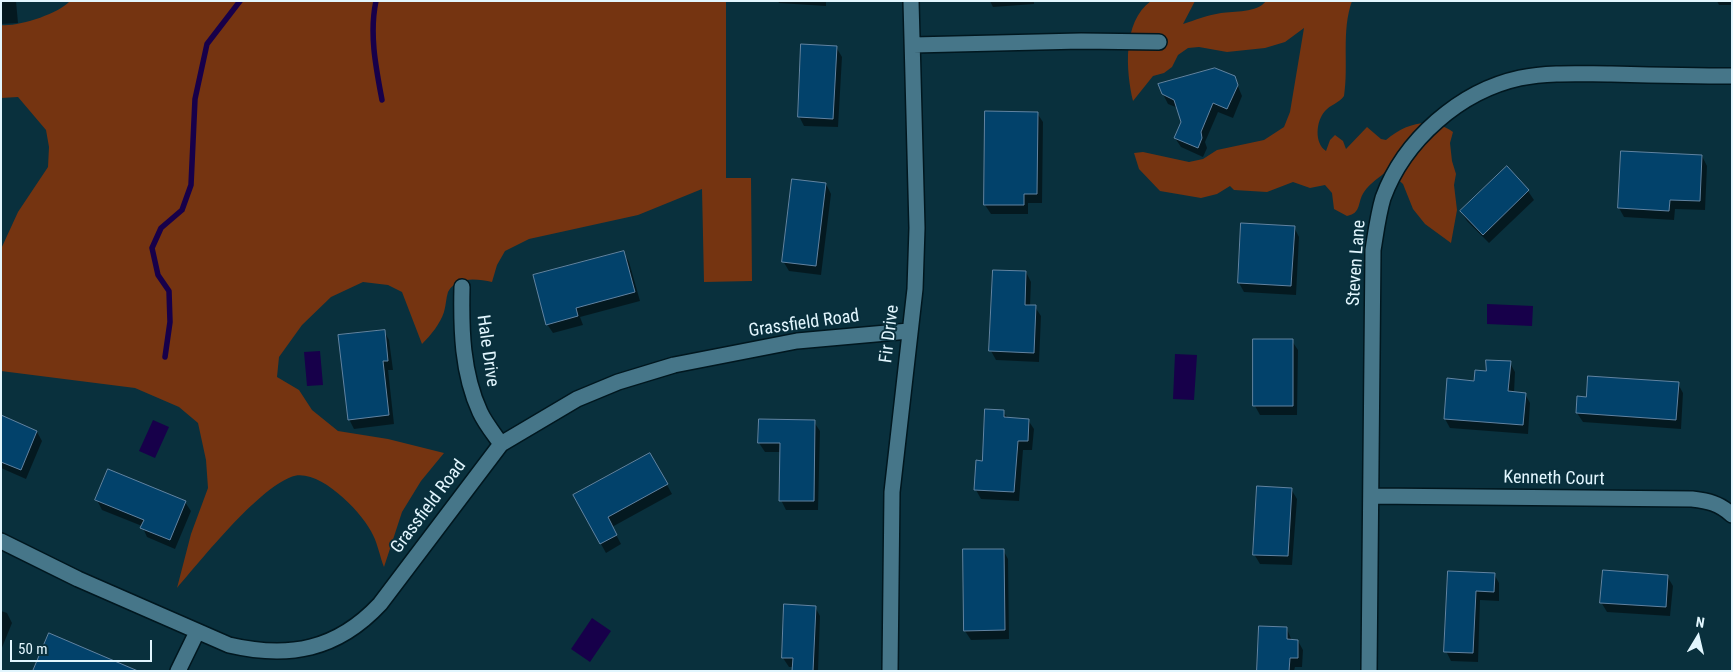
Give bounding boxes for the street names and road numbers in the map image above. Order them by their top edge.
street label: Steven Lane [1343,219,1371,307]
street label: Fir Drive [876,304,904,364]
street label: Grassfield Road [747,306,861,342]
street label: Hale Drive [471,314,503,388]
street label: Grassfield Road [387,456,471,558]
street label: Kenneth Court [1503,467,1605,491]

